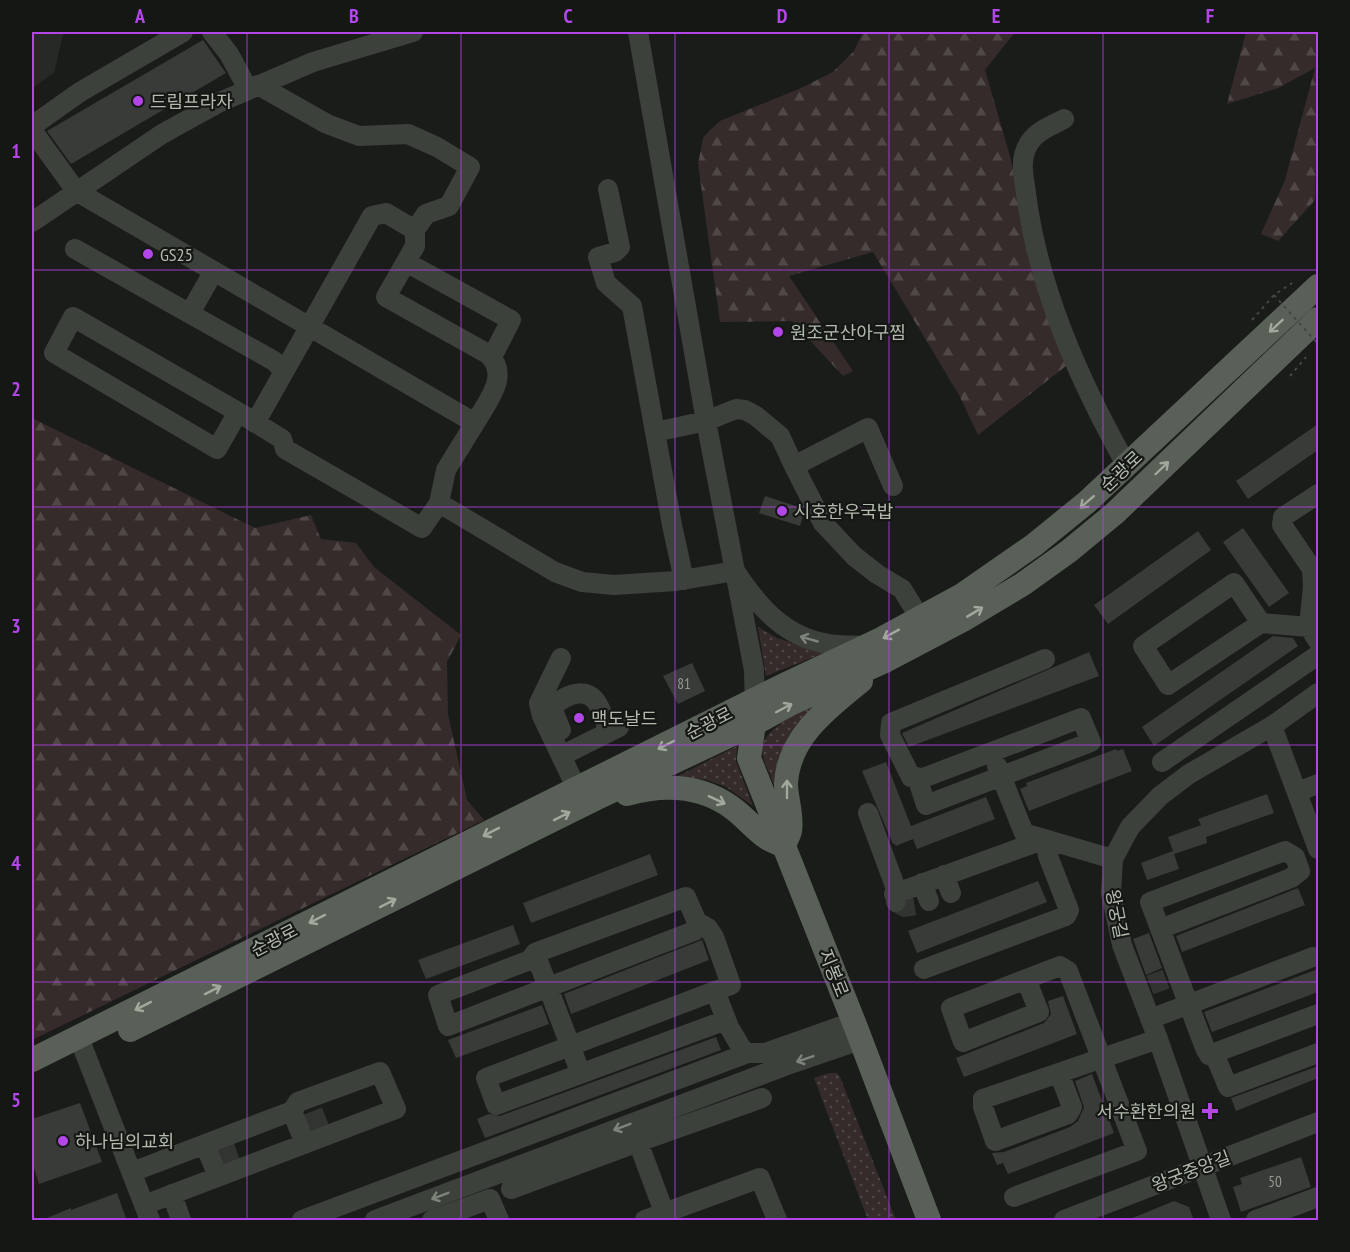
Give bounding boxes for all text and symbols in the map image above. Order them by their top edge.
text: A [134,3,146,29]
text: B [349,3,359,29]
text: C [563,3,573,29]
text: D [777,3,788,29]
text: E [992,3,1000,29]
text: F [1206,3,1214,29]
place label: 드림프라자 [150,90,233,113]
marker: 드림프라자 [131,94,145,108]
text: 1 [11,138,21,164]
place label: GS25 [160,243,193,266]
marker: GS25 [141,247,155,261]
one-way arrow [1268,318,1283,333]
place label: 원조군산아구찜 [790,321,906,344]
marker: 원조군산아구찜 [771,325,785,339]
text: 2 [11,376,21,402]
street label: 순광로 [1095,446,1147,496]
one-way arrow [1155,461,1170,475]
one-way arrow [1080,495,1095,509]
place label: 시호한우국밥 [794,500,893,523]
marker: 시호한우국밥 [775,504,789,518]
one-way arrow [966,606,983,618]
text: 3 [11,613,21,639]
one-way arrow [883,628,900,640]
one-way arrow [800,633,819,644]
house number: 81 [677,674,691,693]
street label: 순광로 [682,701,736,745]
one-way arrow [774,702,792,713]
place label: 맥도날드 [591,707,657,730]
marker: 맥도날드 [572,711,586,725]
one-way arrow [657,739,675,751]
one-way arrow [781,780,793,800]
one-way arrow [707,794,725,806]
one-way arrow [553,809,571,821]
one-way arrow [483,826,501,838]
text: 4 [11,850,21,876]
street label: 왕궁길 [1101,887,1133,941]
one-way arrow [378,896,396,908]
one-way arrow [308,913,326,925]
street label: 순광로 [247,918,301,962]
street label: 지봉로 [814,946,854,1000]
one-way arrow [204,983,222,995]
one-way arrow [134,1001,152,1012]
one-way arrow [796,1054,815,1065]
text: 5 [11,1087,21,1113]
place label: 서수환한의원 [1097,1100,1196,1123]
marker: 서수환한의원 [1201,1102,1219,1120]
one-way arrow [614,1123,632,1134]
place label: 하나님의교회 [75,1130,174,1153]
marker: 하나님의교회 [56,1134,70,1148]
street label: 왕궁중앙길 [1148,1145,1234,1197]
house number: 50 [1268,1172,1282,1191]
one-way arrow [431,1192,450,1203]

